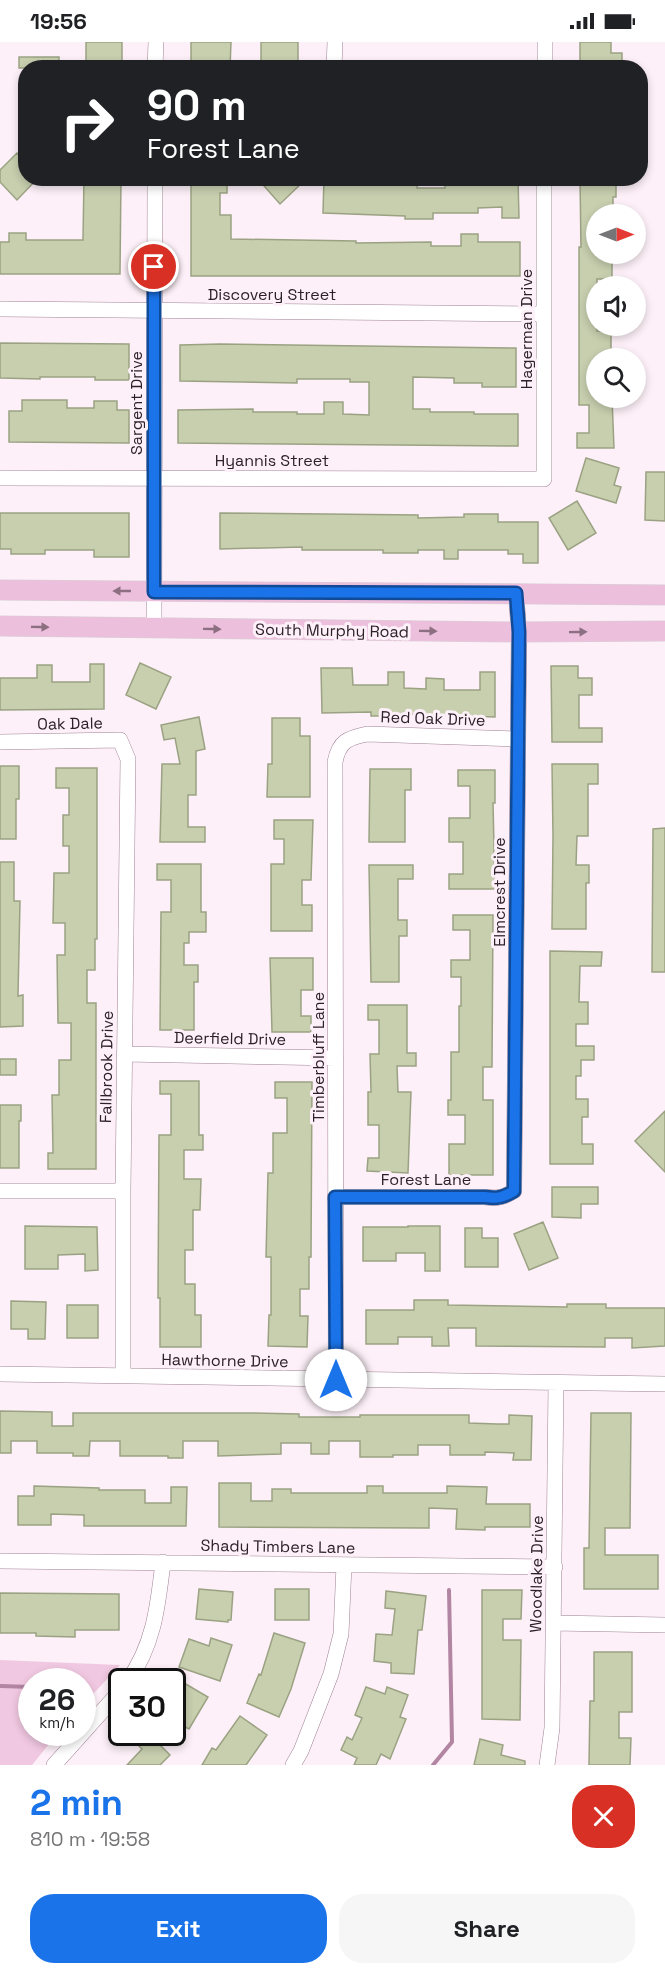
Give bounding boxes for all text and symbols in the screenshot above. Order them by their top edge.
text: 19:56 [30,7,87,35]
text: 90 m [147,79,247,132]
icon: right [48,84,126,162]
text: Forest Lane [147,131,300,166]
north arrow [586,204,646,264]
map controls [586,204,646,408]
pin [128,241,179,292]
icon: arrive [137,250,170,283]
street label: Hagerman Drive [516,269,537,389]
button: sound [586,276,646,336]
street label: Discovery Street [208,284,336,305]
button: search [586,348,646,408]
street label: Sargent Drive [126,351,147,455]
street label: Hyannis Street [215,450,329,471]
one-way arrow [112,586,131,596]
street label: South Murphy Road [255,619,409,642]
one-way arrow [31,622,50,631]
one-way arrow [203,624,222,633]
one-way arrow [419,626,438,636]
one-way arrow [568,627,587,637]
street label: Red Oak Drive [380,706,486,731]
street label: Oak Dale [37,712,103,735]
street label: Elmcrest Drive [489,837,510,947]
street label: Timberbluff Lane [308,992,329,1122]
street label: Fallbrook Drive [95,1011,118,1123]
street label: Deerfield Drive [174,1027,286,1050]
street label: Forest Lane [381,1169,471,1190]
position arrow [304,1348,368,1412]
street label: Hawthorne Drive [161,1349,289,1372]
street label: Woodlake Drive [525,1515,548,1633]
street label: Shady Timbers Lane [200,1535,356,1558]
speed limit sign: 30 [108,1668,186,1746]
text: 26 [39,1680,75,1719]
text: km/h [39,1713,75,1732]
text: 2 min [30,1780,123,1826]
button: close [572,1785,635,1848]
text: 810 m · 19:58 [30,1826,150,1852]
button: Exit [30,1894,327,1963]
button: Share [339,1894,635,1963]

